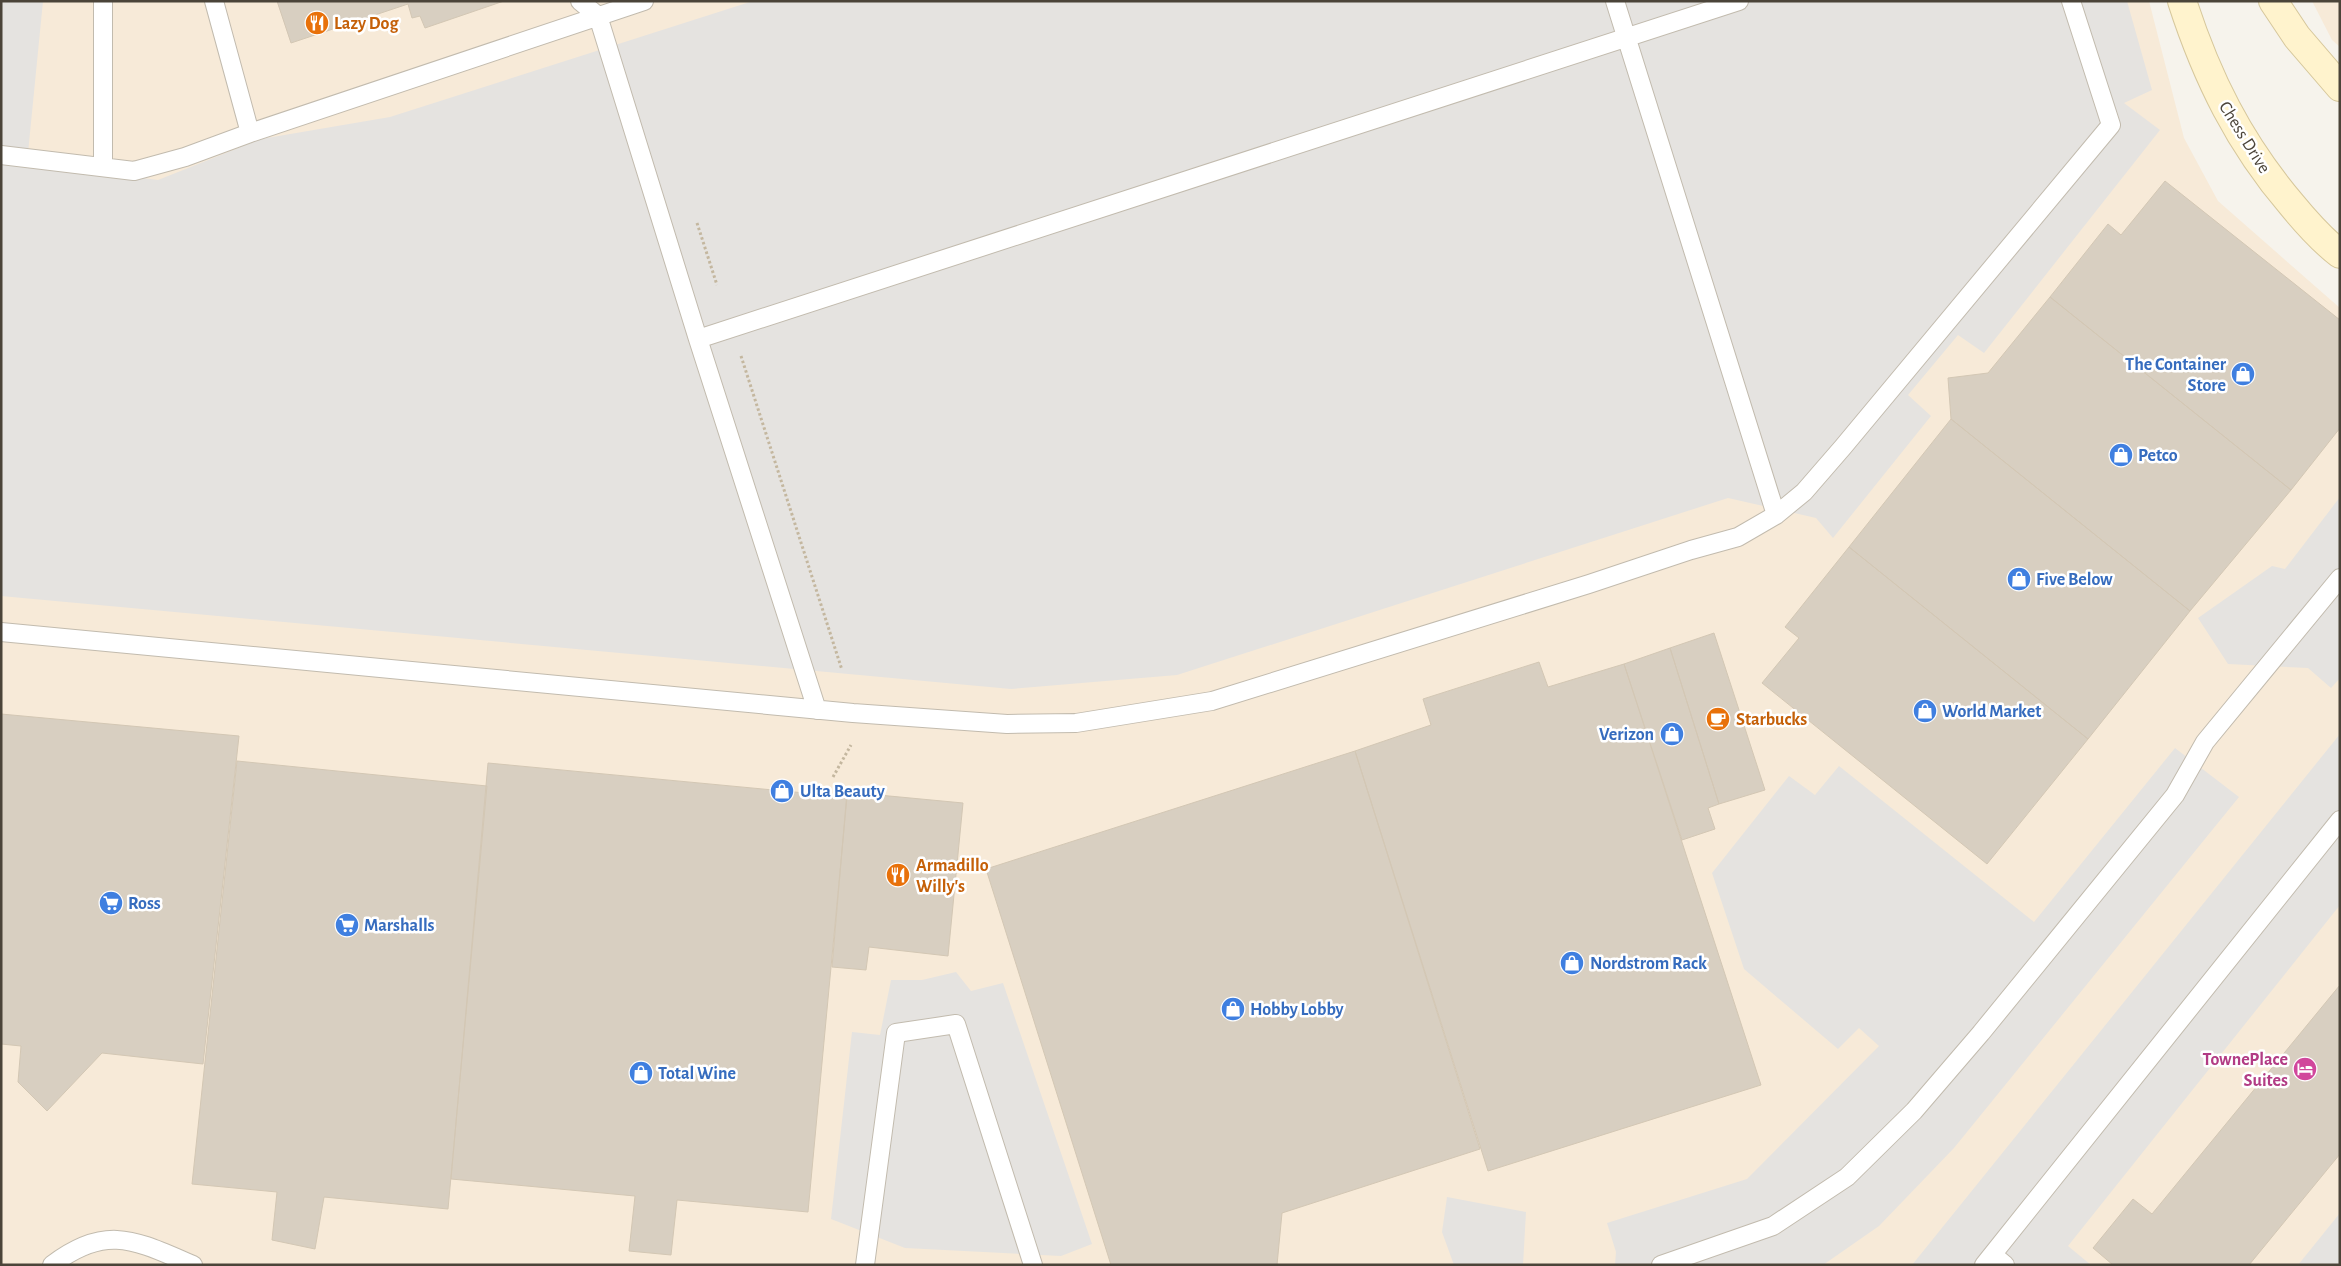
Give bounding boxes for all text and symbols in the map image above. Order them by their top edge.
restaurant icon: Lazy Dog [304,10,330,36]
place label: Lazy Dog [334,15,399,33]
street label: Chess Drive [2215,99,2273,177]
place label: The Container Store [2125,356,2227,395]
shop icon: The Container Store [2230,361,2256,387]
shop icon: Petco [2108,442,2134,468]
place label: Petco [2138,447,2178,465]
shop icon: Five Below [2006,566,2032,592]
place label: Five Below [2036,571,2113,589]
shop icon: World Market [1912,698,1938,724]
place label: World Market [1942,703,2041,721]
cafe icon: Starbucks [1705,706,1731,732]
place label: Starbucks [1736,711,1807,729]
shop icon: Verizon [1659,721,1685,747]
place label: Verizon [1599,726,1654,744]
shop icon: Ulta Beauty [769,778,795,804]
place label: Ulta Beauty [800,783,886,801]
place label: Armadillo Willy's [916,857,989,896]
restaurant icon: Armadillo Willy's [885,862,911,888]
supermarket icon: Ross [98,890,124,916]
place label: Ross [128,895,161,913]
supermarket icon: Marshalls [334,912,360,938]
place label: Marshalls [364,917,435,935]
shop icon: Nordstrom Rack [1559,950,1585,976]
place label: Nordstrom Rack [1590,955,1707,973]
shop icon: Hobby Lobby [1220,996,1246,1022]
place label: Hobby Lobby [1250,1001,1345,1019]
place label: TownePlace Suites [2203,1051,2288,1090]
hotel icon: TownePlace Suites [2292,1056,2318,1082]
shop icon: Total Wine [628,1060,654,1086]
place label: Total Wine [658,1065,736,1083]

